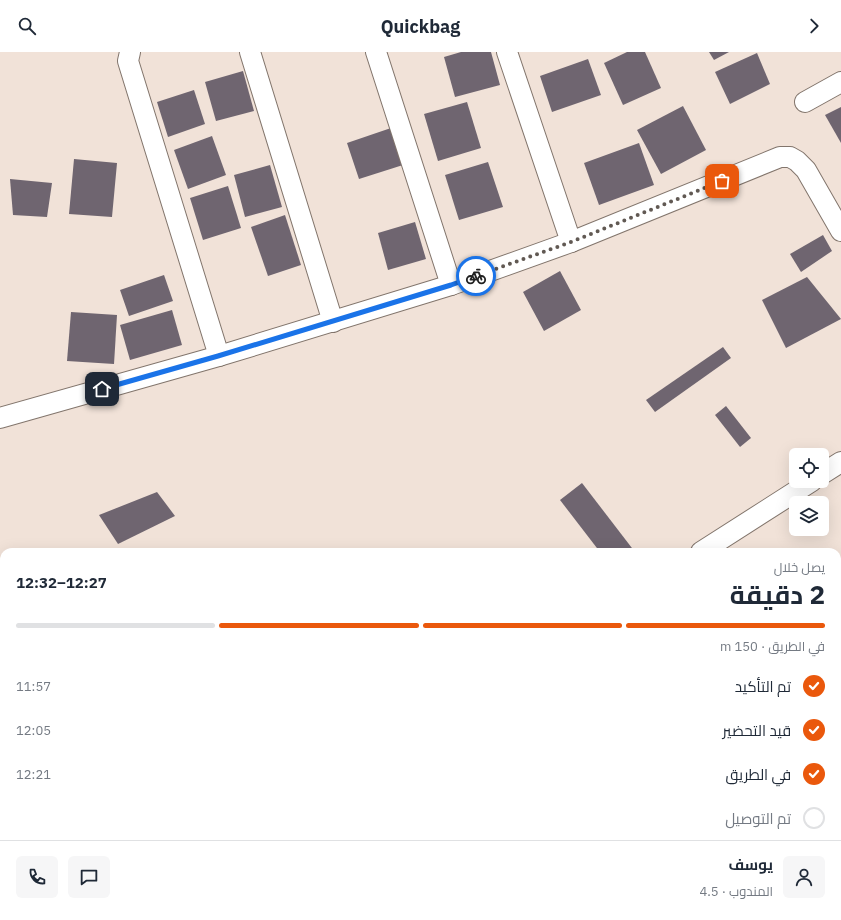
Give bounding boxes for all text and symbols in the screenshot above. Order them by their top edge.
icon: search [16,15,38,37]
text: Quickbag [381,15,460,38]
icon: forward [803,15,825,37]
pin [705,164,739,198]
icon: bag [711,170,733,192]
courier [456,256,496,296]
icon: bike [465,265,487,287]
pin [85,372,119,406]
icon: home [91,378,113,400]
map controls [789,448,829,536]
button: locate [789,448,829,488]
button: layers [789,496,829,536]
text: يصل خلال [774,559,825,576]
text: 12:27–12:32 [16,573,107,592]
text: 2 دقيقة [730,577,825,611]
text: في الطريق · 150 m [720,638,825,655]
icon: check [803,675,825,697]
text: تم التأكيد [735,677,791,696]
text: 11:57 [16,678,51,695]
icon: check [803,719,825,741]
text: قيد التحضير [723,721,791,740]
text: 12:05 [16,722,51,739]
icon: check [803,763,825,785]
text: في الطريق [726,765,791,784]
text: 12:21 [16,766,51,783]
text: تم التوصيل [725,809,791,828]
text: يوسف [728,855,773,874]
button: phone [16,856,58,898]
button: chat [68,856,110,898]
button: person [783,856,825,898]
text: المندوب · 4.5 [700,883,773,900]

